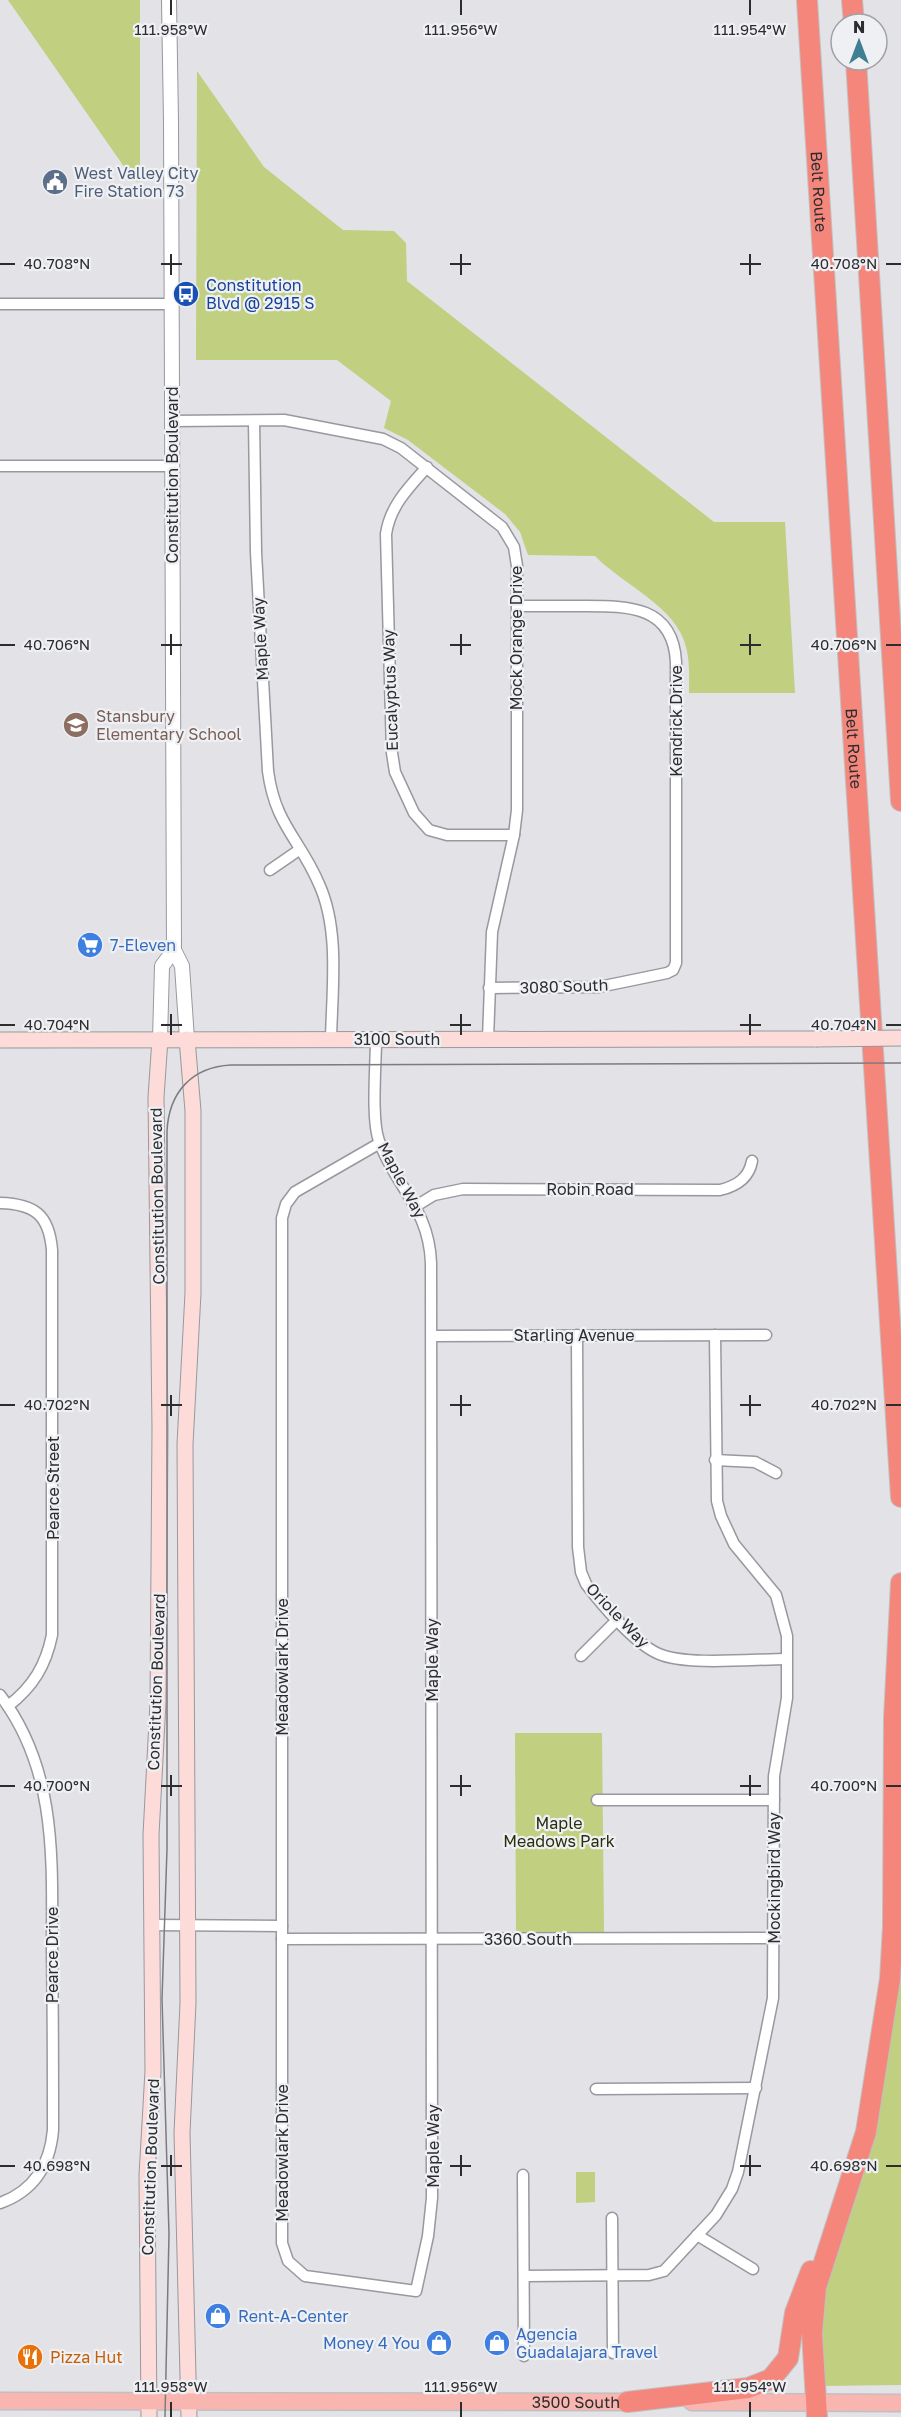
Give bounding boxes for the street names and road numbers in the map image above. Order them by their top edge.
street label: Belt Route [807,151,832,233]
street label: Constitution Boulevard [162,386,182,564]
street label: Mock Orange Drive [506,566,526,710]
street label: Maple Way [248,597,272,681]
street label: Eucalyptus Way [378,629,402,751]
street label: Kendrick Drive [666,665,686,777]
street label: Belt Route [841,707,867,790]
street label: 3080 South [519,974,609,998]
street label: 3100 South [354,1029,440,1049]
street label: Constitution Boulevard [145,1107,169,1285]
street label: Maple Way [374,1139,430,1221]
street label: Robin Road [546,1179,634,1199]
street label: Starling Avenue [513,1325,635,1345]
street label: Pearce Street [43,1436,63,1540]
street label: Oriole Way [582,1578,654,1652]
street label: Constitution Boulevard [143,1593,169,1771]
street label: Meadowlark Drive [272,1598,292,1736]
street label: Maple Way [422,1618,442,1702]
street label: Mockingbird Way [764,1812,784,1944]
street label: Pearce Drive [42,1907,62,2003]
street label: 3360 South [484,1929,572,1949]
street label: Constitution Boulevard [137,2078,163,2256]
street label: Meadowlark Drive [272,2084,292,2222]
street label: Maple Way [423,2104,443,2188]
street label: 3500 South [532,2392,620,2412]

